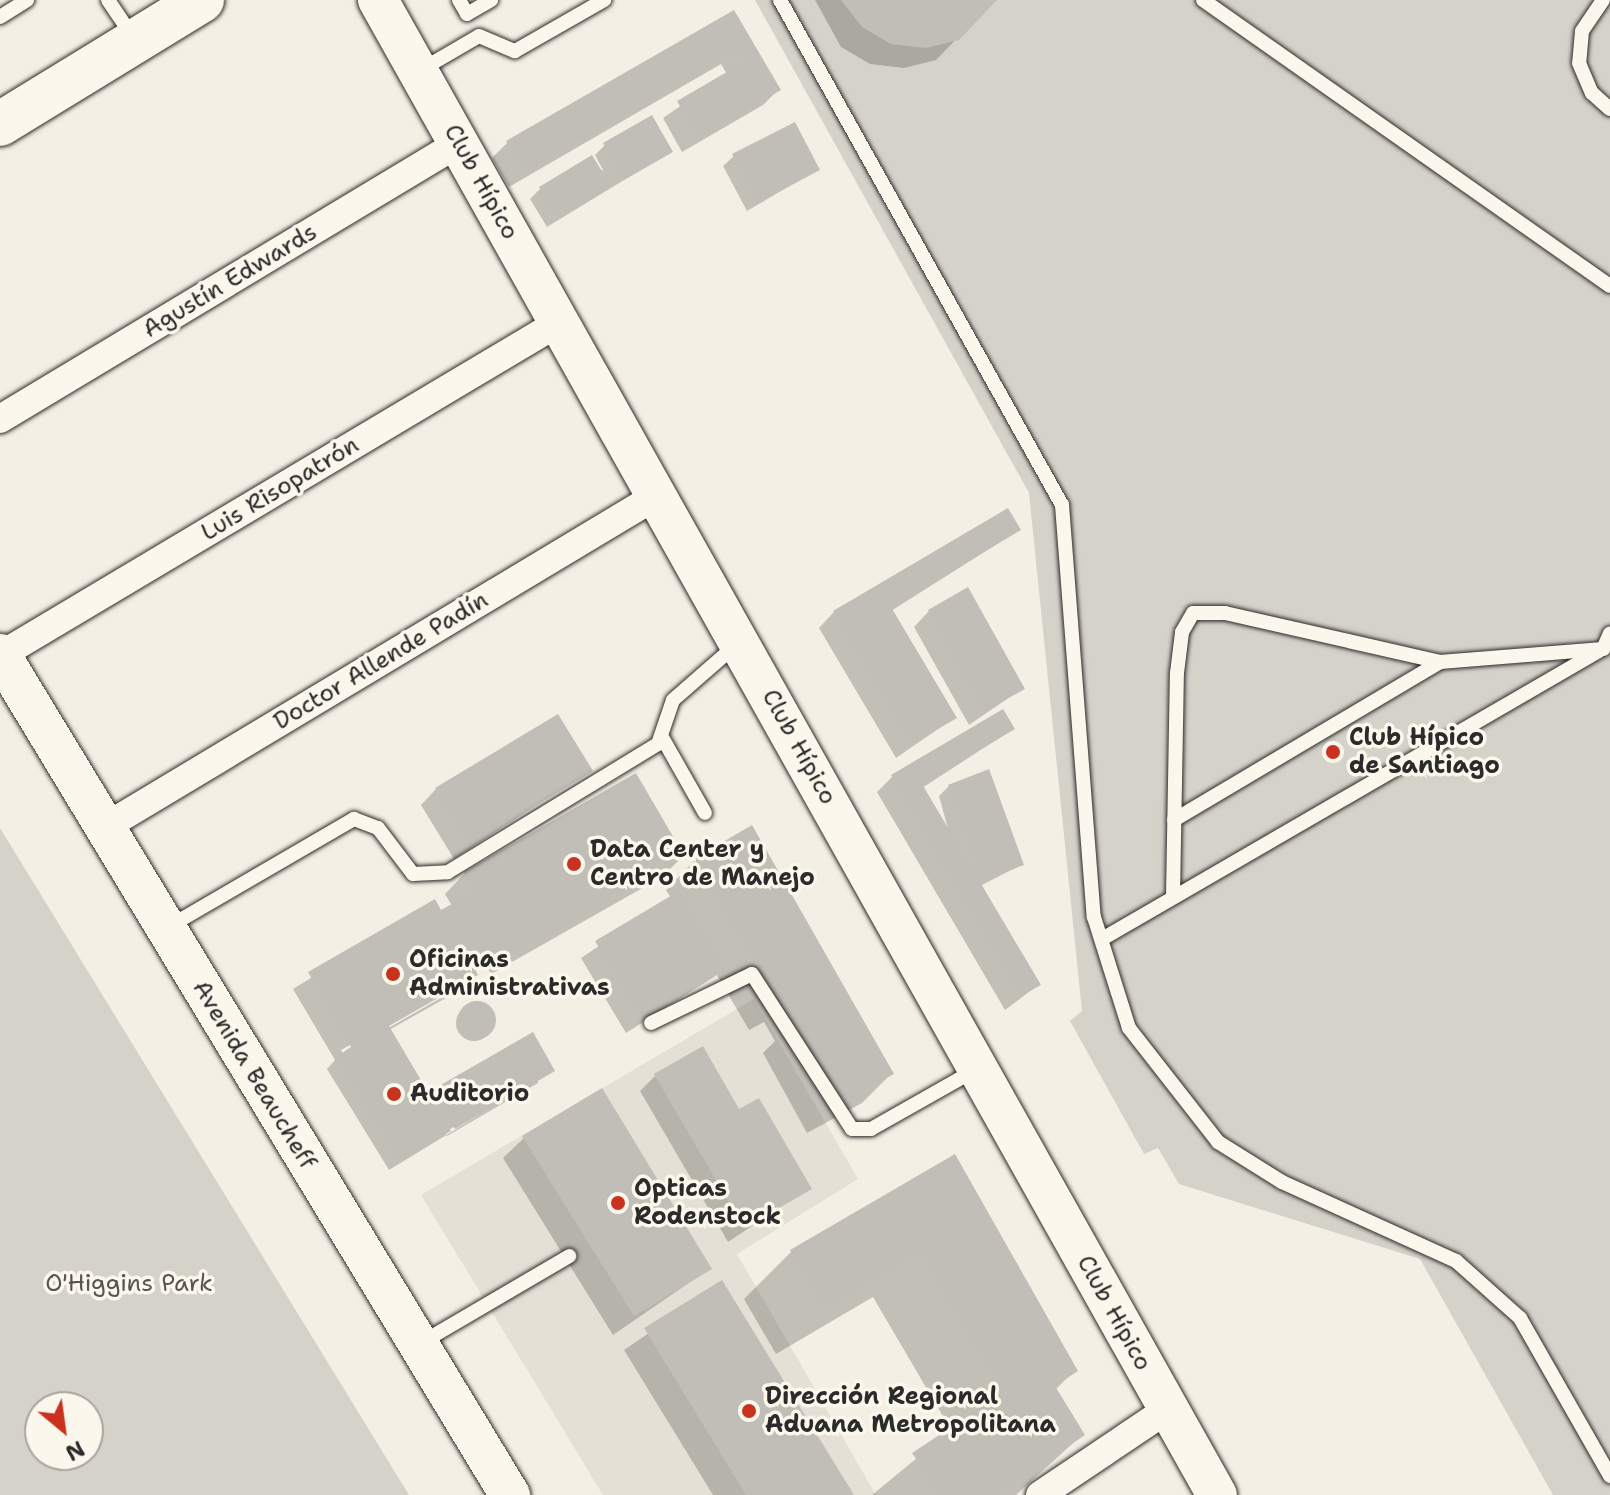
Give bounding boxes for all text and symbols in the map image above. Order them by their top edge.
street label: Club Hípico [438,119,524,245]
street label: Agustín Edwards [138,218,322,344]
street label: Luis Risopatrón [196,431,364,547]
street label: Doctor Allende Padín [269,586,493,736]
street label: Club Hípico [756,684,842,810]
place label: Club Hípico de Santiago [1349,724,1500,780]
marker: Club Hípico de Santiago [1324,743,1342,761]
place label: Data Center y Centro de Manejo [590,836,815,892]
marker: Data Center y Centro de Manejo [565,855,583,873]
place label: Oficinas Administrativas [409,946,610,1002]
marker: Oficinas Administrativas [384,965,402,983]
street label: Avenida Beaucheff [186,975,322,1175]
place label: Auditorio [410,1080,529,1108]
marker: Auditorio [385,1085,403,1103]
place label: Opticas Rodenstock [634,1175,781,1231]
marker: Opticas Rodenstock [609,1194,627,1212]
street label: Club Hípico [1071,1250,1157,1376]
park label: O'Higgins Park [45,1270,213,1298]
place label: Dirección Regional Aduana Metropolitana [765,1383,1056,1439]
north arrow [24,1391,104,1471]
marker: Dirección Regional Aduana Metropolitana [740,1402,758,1420]
text: N [60,1434,90,1468]

